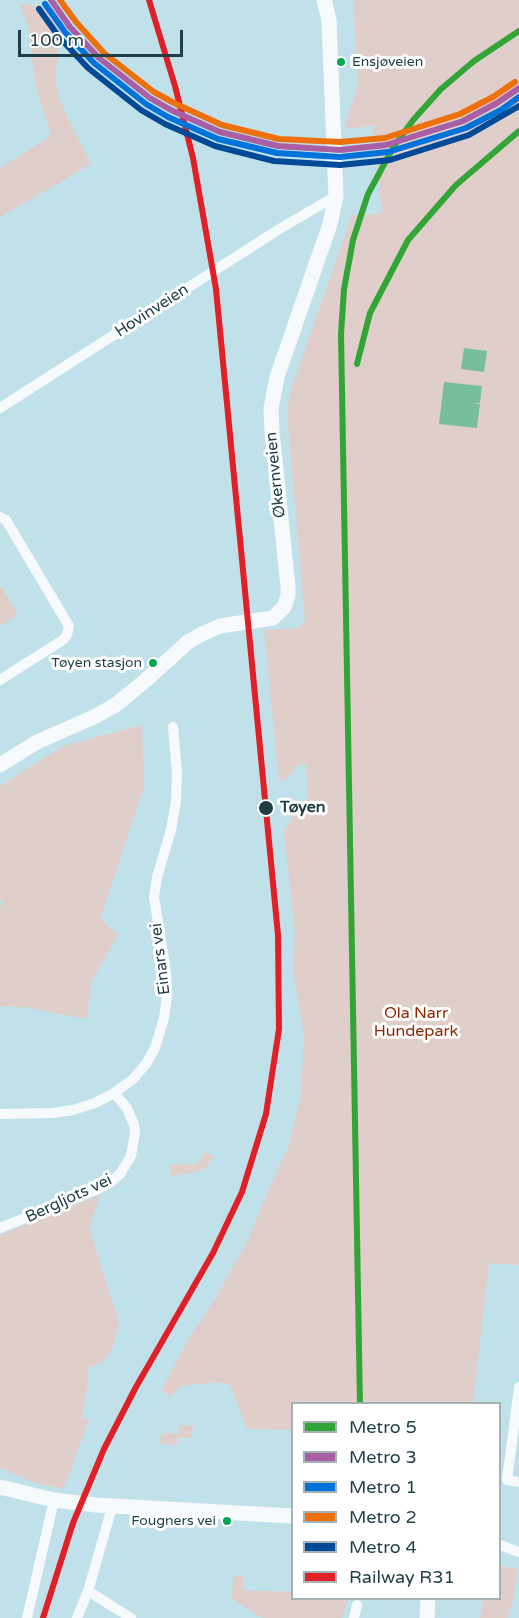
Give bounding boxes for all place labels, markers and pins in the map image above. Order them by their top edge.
place label: Ensjøveien [352,54,423,70]
marker: Ensjøveien [335,56,347,68]
place label: Tøyen stasjon [51,655,142,671]
marker: Tøyen stasjon [147,657,159,669]
place label: Tøyen [280,798,326,818]
marker: Tøyen [257,799,275,817]
place label: Fougners vei [131,1513,216,1529]
marker: Fougners vei [221,1515,233,1527]

